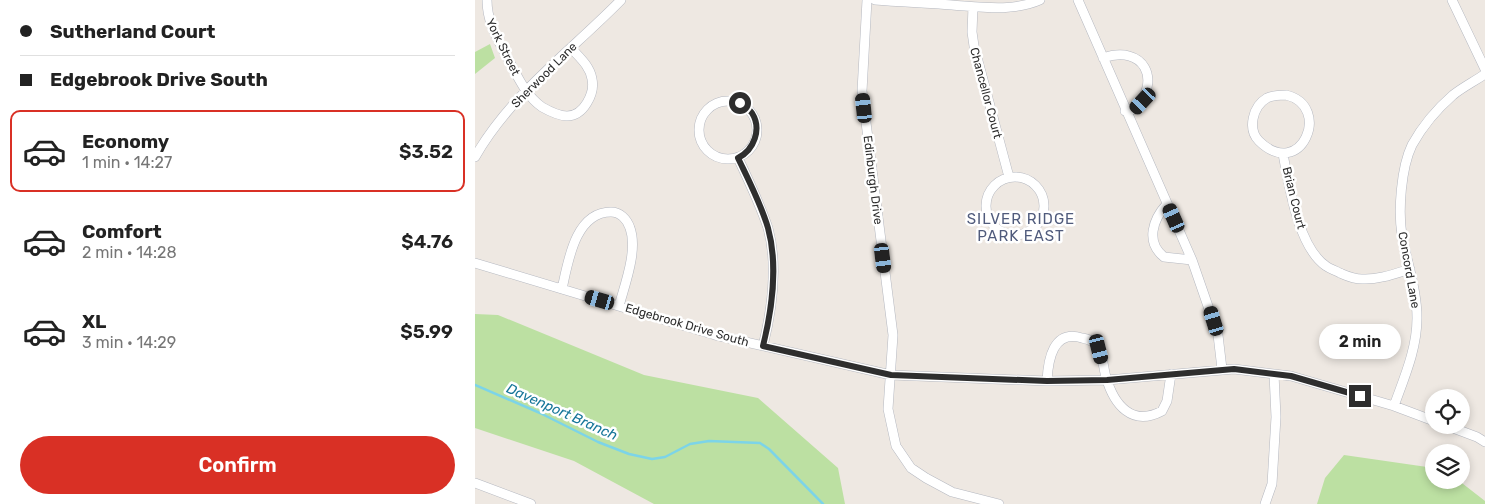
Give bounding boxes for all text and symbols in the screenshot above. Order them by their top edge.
street label: York Street [483,16,523,78]
text: Sutherland Court [50,20,215,43]
street label: Sherwood Lane [508,39,580,111]
street label: Chancellor Court [967,46,1005,140]
text: Edgebrook Drive South [50,68,268,91]
car [1127,85,1158,117]
route start [729,92,751,114]
car [854,92,873,124]
icon: car [22,129,67,174]
text: Economy [82,130,169,153]
street label: Edinburgh Drive [861,135,885,226]
text: $3.52 [399,140,453,163]
text: 1 min · 14:27 [82,153,172,172]
street label: Brian Court [1280,165,1309,231]
car [1161,201,1186,235]
district label: SILVER RIDGE PARK EAST [967,210,1075,245]
icon: car [22,219,67,264]
text: Comfort [82,220,162,243]
text: $4.76 [401,230,453,253]
street label: Concord Lane [1395,231,1423,310]
car [873,242,892,274]
text: 2 min · 14:28 [82,243,177,262]
car [583,289,616,311]
street label: Edgebrook Drive South [624,301,750,349]
car [1202,304,1225,338]
icon: car [22,309,67,354]
text: XL [82,310,106,333]
text: $5.99 [400,320,453,343]
callout: 2 min [1319,324,1401,358]
text: 2 min [1339,332,1381,351]
text: 3 min · 14:29 [82,333,176,352]
car [1088,333,1109,365]
water label: Davenport Branch [504,380,620,444]
route end [1349,385,1371,407]
map controls [1425,389,1470,489]
button: locate [1425,389,1470,434]
button: Confirm [20,436,455,494]
button: layers [1425,444,1470,489]

